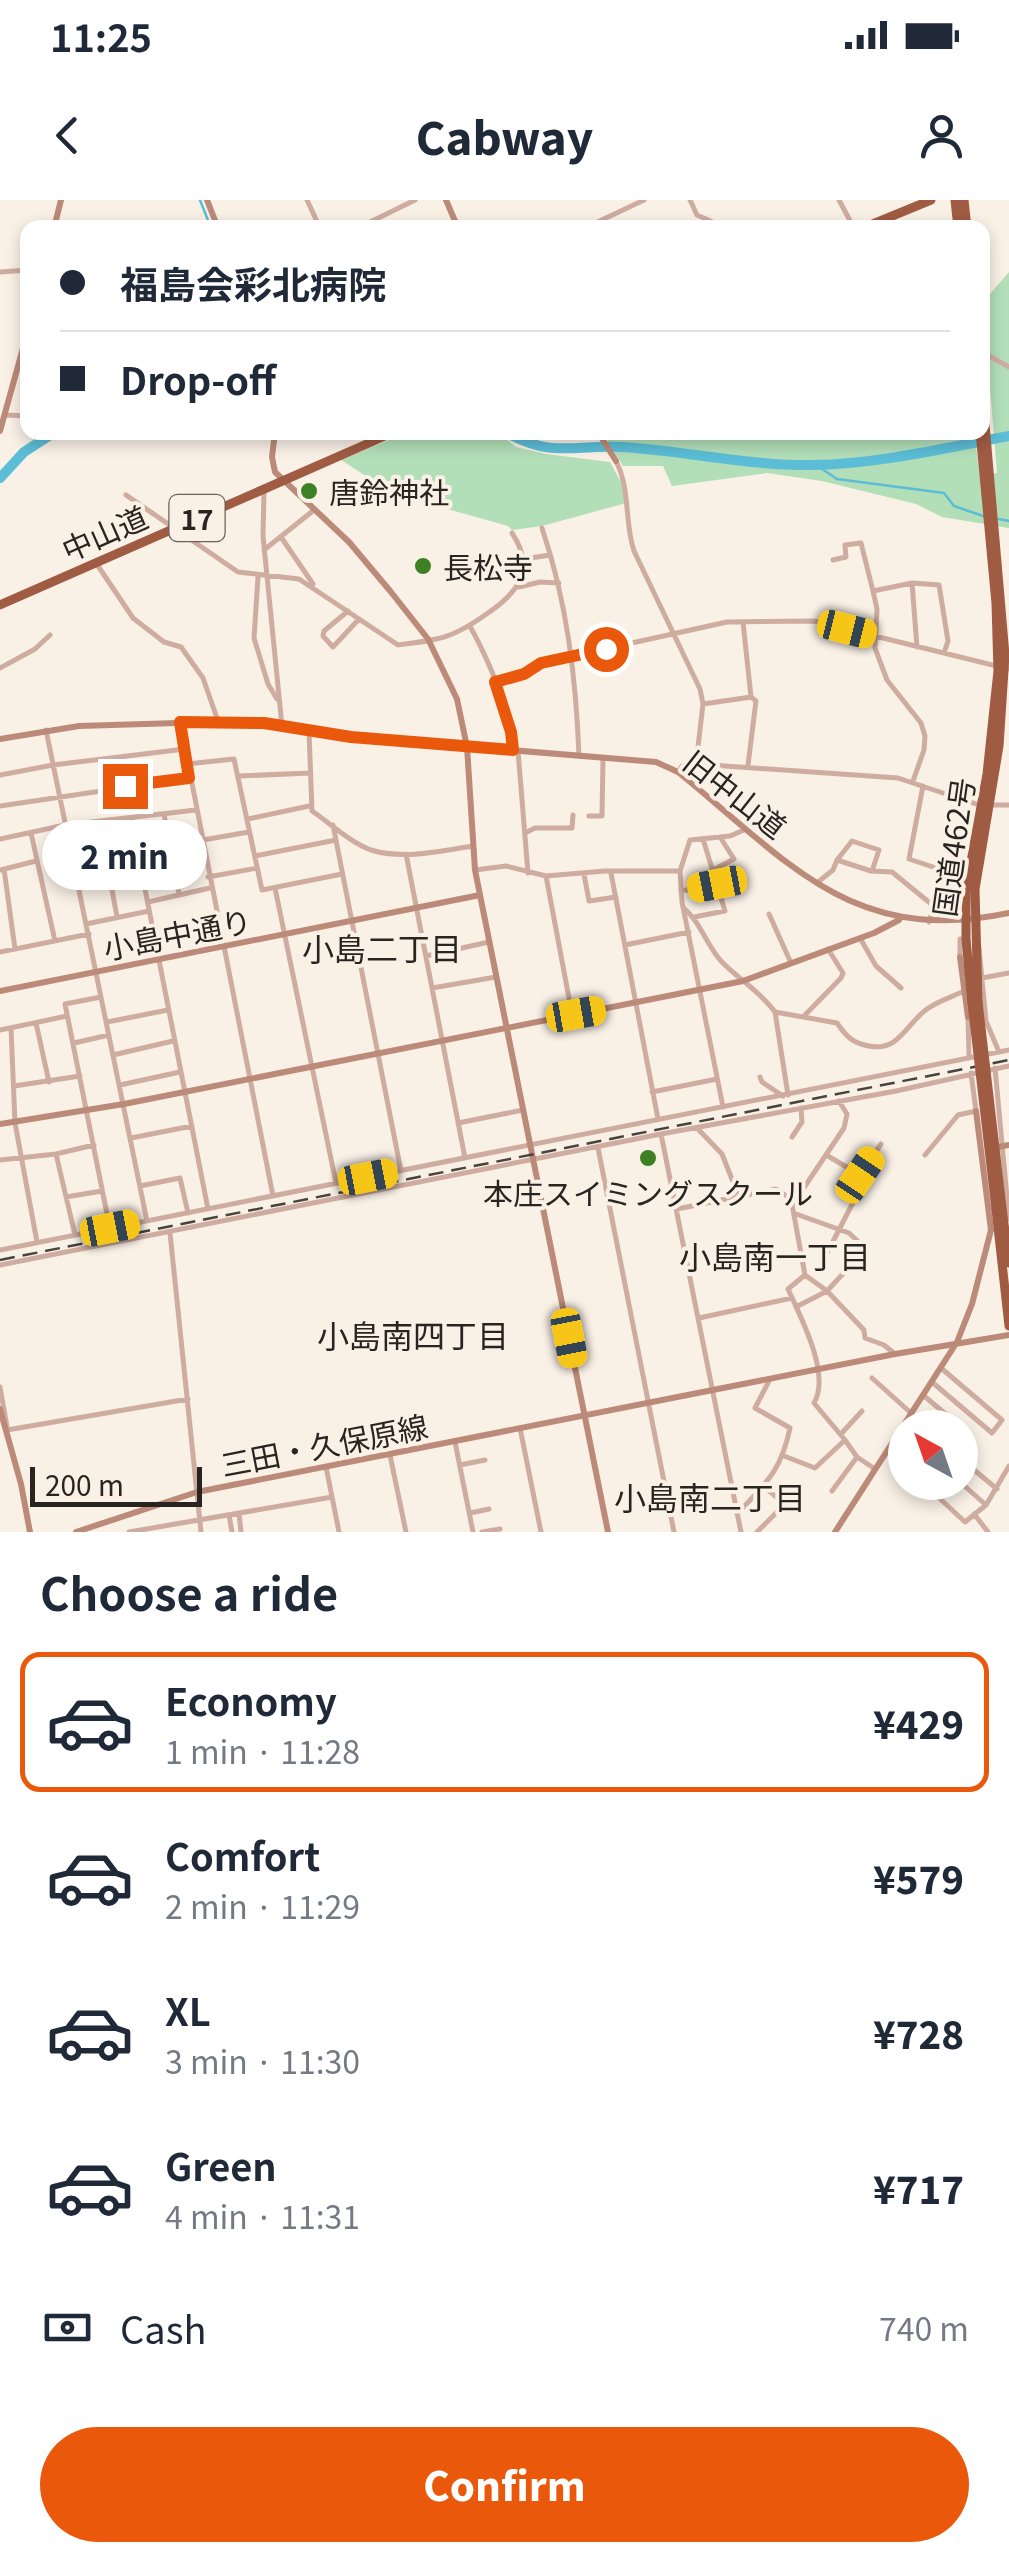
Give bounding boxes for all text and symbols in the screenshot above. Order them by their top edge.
text: 11:25 [50,8,152,63]
text: Cabway [416,103,593,168]
icon: back [40,108,95,163]
icon: person [914,108,969,163]
text: 福島会彩北病院 [120,255,386,310]
text: Drop-off [120,351,276,406]
place label: 唐鈴神社 [329,469,449,513]
marker: 唐鈴神社 [298,480,320,502]
street label: 中山道 [54,494,154,570]
road number: 17 [170,495,224,541]
place label: 長松寺 [443,544,533,588]
marker: 長松寺 [412,555,434,577]
car [814,607,880,651]
route start [584,627,629,672]
street label: 旧中山道 [675,739,797,847]
route end [103,764,148,809]
street label: 国道462号 [920,775,984,919]
callout: 2 min [42,821,208,891]
text: 2 min [80,832,169,878]
car [685,864,749,904]
street label: 小島中通り [99,897,255,969]
district label: 小島二丁目 [302,924,462,970]
car [544,994,608,1034]
car [831,1142,889,1208]
marker: 本庄スイミングスクール [637,1147,659,1169]
car [336,1157,400,1197]
place label: 本庄スイミングスクール [483,1170,813,1214]
car [78,1208,142,1248]
district label: 小島南一丁目 [679,1232,871,1278]
car [549,1306,589,1370]
district label: 小島南四丁目 [317,1311,509,1357]
street label: 三田・久保原線 [217,1402,431,1486]
north arrow [888,1410,978,1500]
map controls [888,1410,978,1500]
scale bar [30,1462,202,1506]
text: 200 m [45,1464,124,1504]
district label: 小島南二丁目 [614,1473,806,1519]
text: Choose a ride [40,1559,338,1624]
text: Economy [165,1672,337,1727]
icon: car [45,1677,135,1767]
text: ¥429 [873,1695,964,1750]
text: 1 min · 11:28 [165,1727,360,1773]
text: Comfort [165,1827,320,1882]
icon: car [45,1832,135,1922]
text: ¥579 [873,1850,964,1905]
text: 2 min · 11:29 [165,1882,360,1928]
text: XL [165,1982,211,2037]
icon: car [45,1987,135,2077]
text: ¥728 [873,2005,964,2060]
text: 3 min · 11:30 [165,2037,360,2083]
text: Green [165,2137,277,2192]
icon: car [45,2142,135,2232]
text: ¥717 [873,2160,964,2215]
text: 4 min · 11:31 [165,2192,360,2238]
icon: cash [40,2300,95,2355]
text: Cash [120,2300,207,2355]
text: 740 m [879,2304,969,2350]
button: Confirm [40,2427,969,2542]

